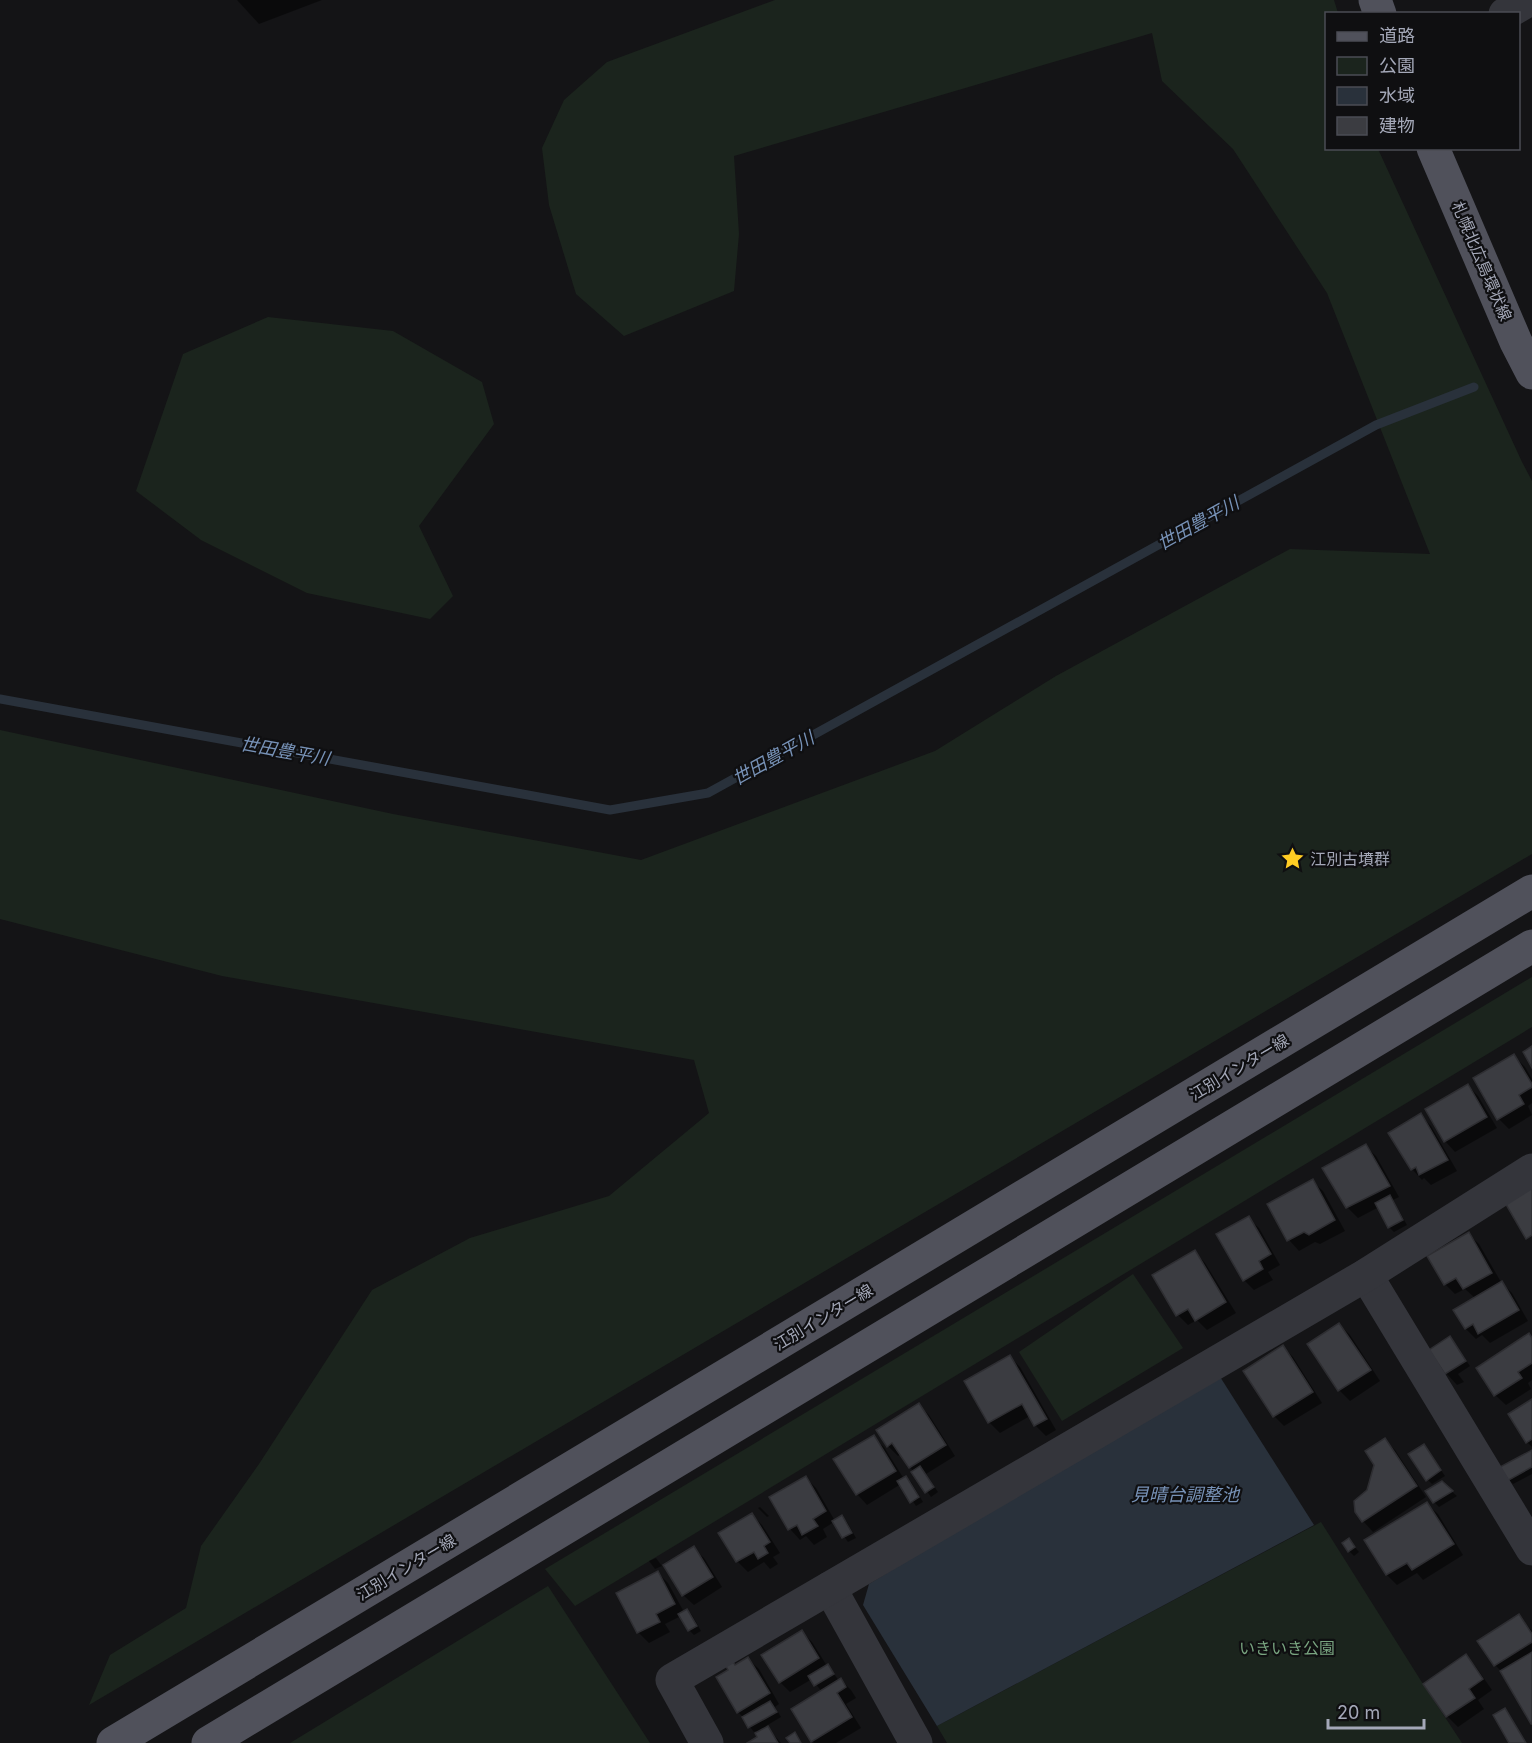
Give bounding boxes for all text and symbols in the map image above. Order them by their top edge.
legend [1325,12,1520,150]
text: 道路 [1379,25,1415,46]
text: 公園 [1379,55,1415,76]
text: 水域 [1379,85,1415,106]
text: 建物 [1379,115,1415,136]
street label: 札幌北広島環状線 [1448,198,1516,324]
water label: 世田豊平川 [1154,491,1244,554]
water label: 世田豊平川 [729,726,819,789]
water label: 世田豊平川 [239,733,333,770]
place icon: 江別古墳群 [1279,846,1305,872]
place label: 江別古墳群 [1310,849,1390,869]
street label: 江別インター線 [1186,1030,1292,1104]
street label: 江別インター線 [770,1280,876,1354]
water label: 見晴台調整池 [1131,1484,1241,1505]
street label: 江別インター線 [353,1530,459,1604]
park label: いきいき公園 [1239,1638,1335,1658]
scale bar [1328,1692,1424,1730]
text: 20 m [1337,1702,1380,1723]

